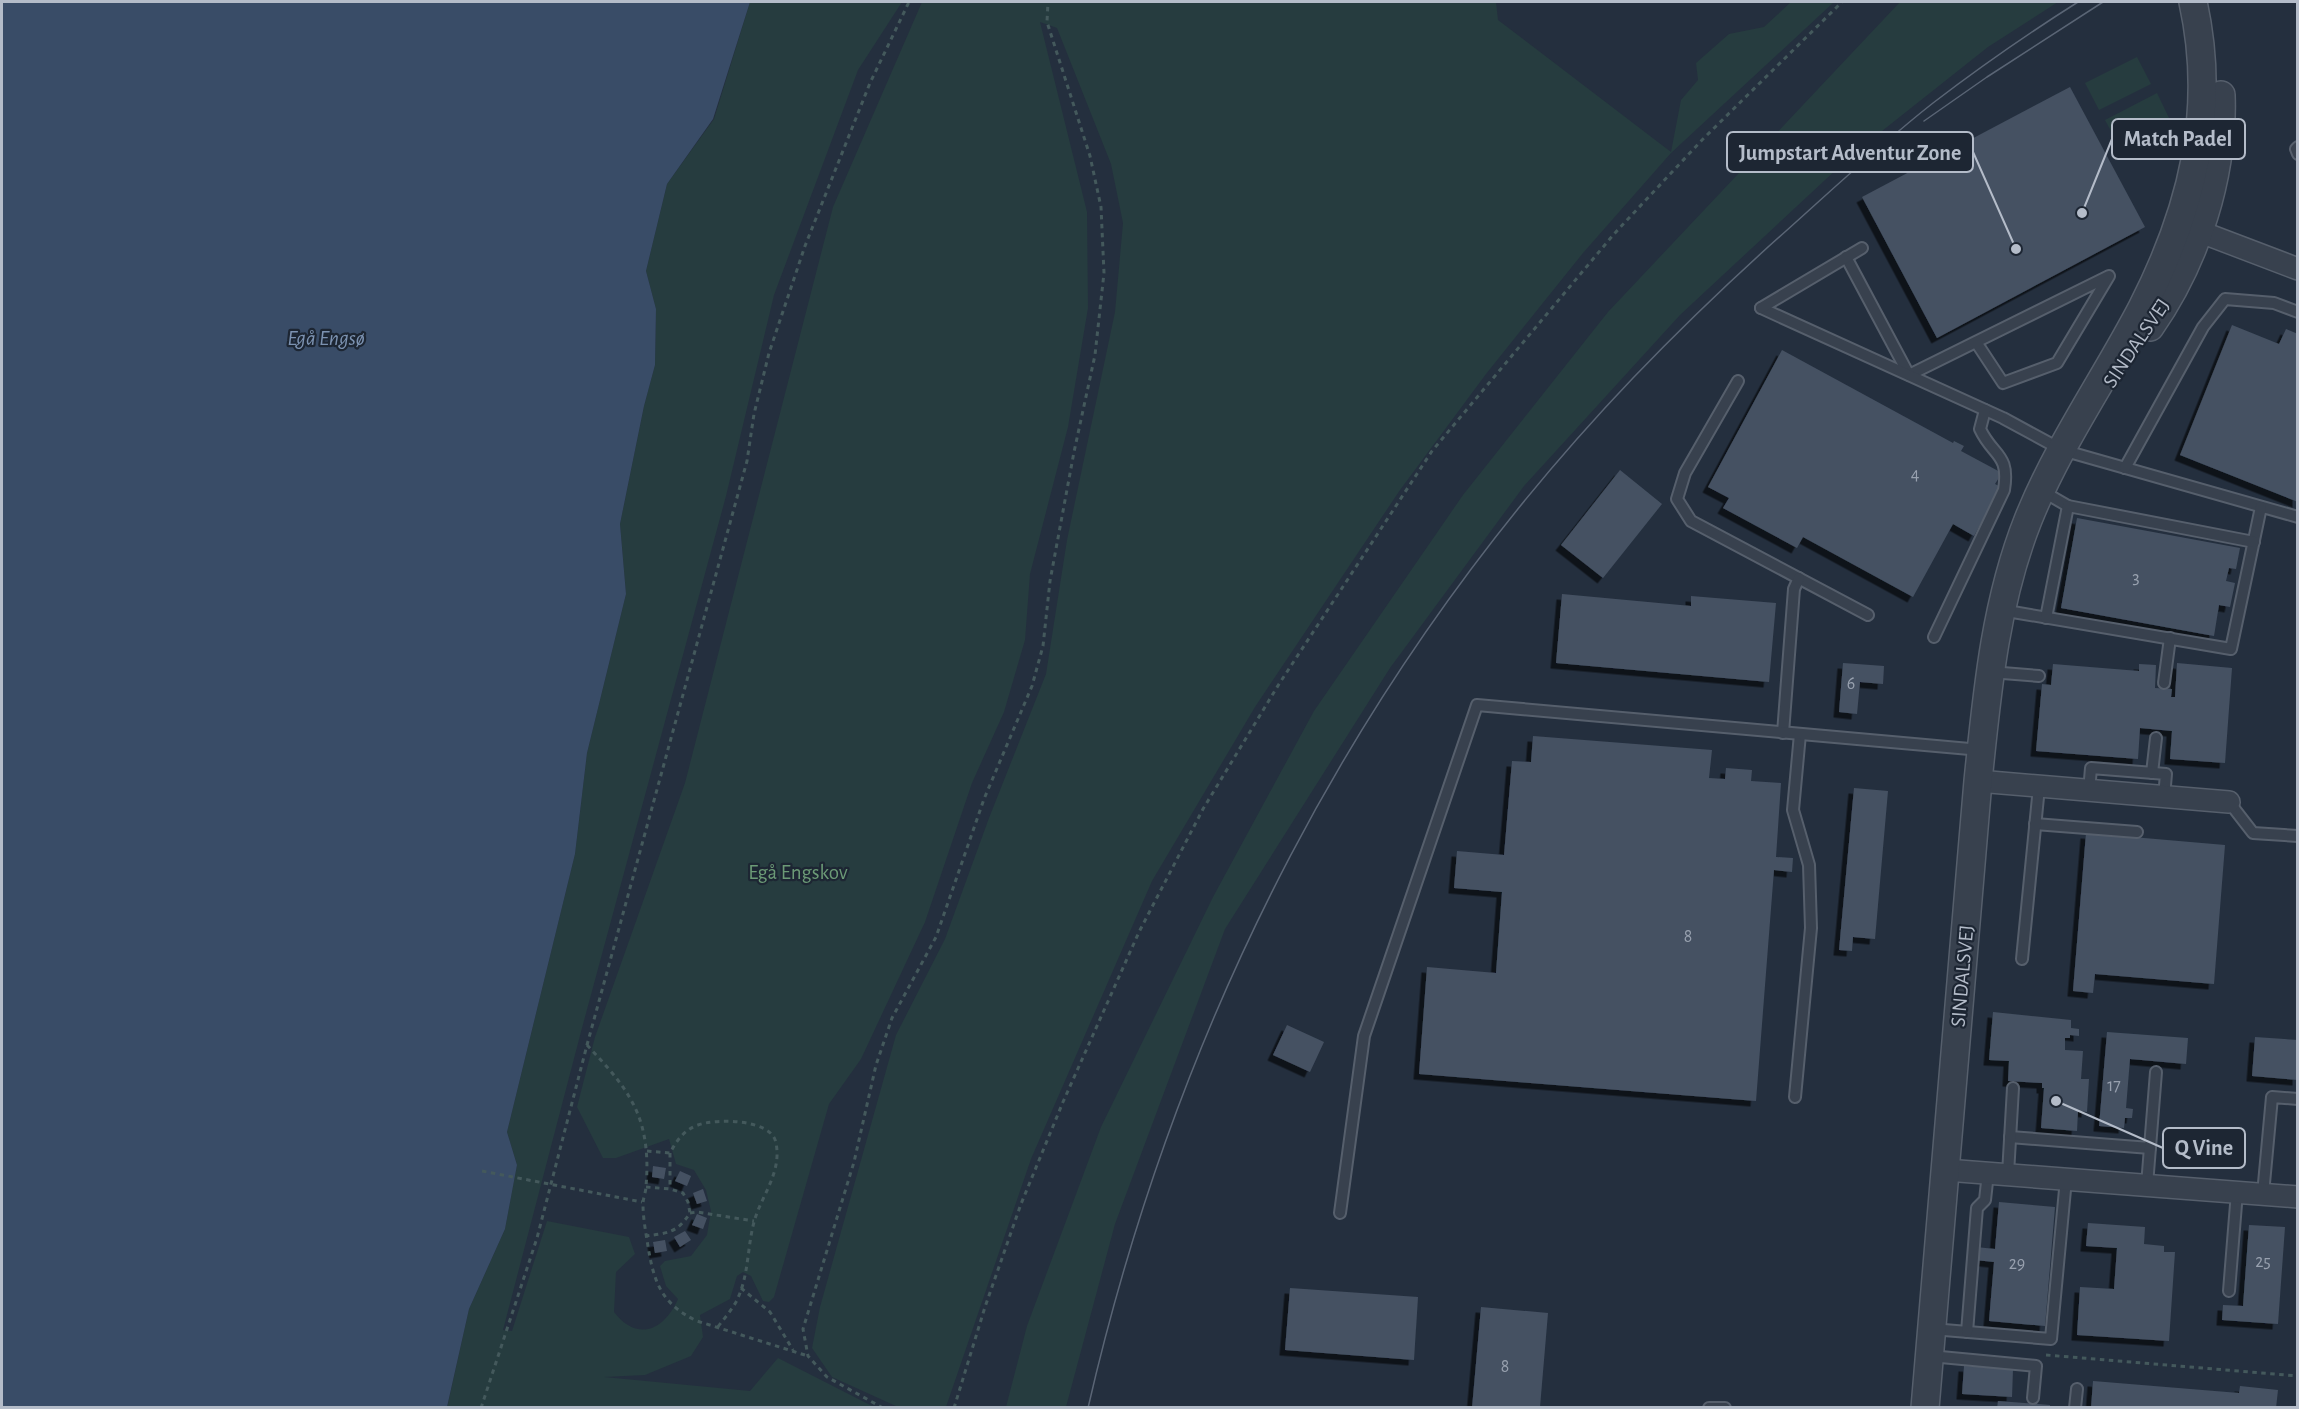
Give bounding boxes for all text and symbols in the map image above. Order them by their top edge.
callout: Match Padel [2112,119,2245,159]
text: Match Padel [2124,128,2232,150]
callout: Jumpstart Adventur Zone [1727,132,1973,172]
text: Jumpstart Adventur Zone [1739,142,1961,164]
street label: SINDALSVEJ [2099,295,2174,392]
water label: Egå Engsø [287,327,365,349]
house number: 4 [1911,466,1920,484]
house number: 3 [2132,569,2140,587]
house number: 6 [1847,675,1855,693]
park label: Egå Engskov [748,862,848,883]
street label: SINDALSVEJ [1948,924,1977,1028]
house number: 8 [1684,928,1692,946]
house number: 17 [2107,1077,2121,1095]
callout: Q Vine [2163,1128,2245,1168]
text: Q Vine [2175,1137,2233,1160]
house number: 25 [2255,1253,2271,1271]
house number: 29 [2009,1255,2025,1273]
house number: 8 [1501,1358,1509,1376]

